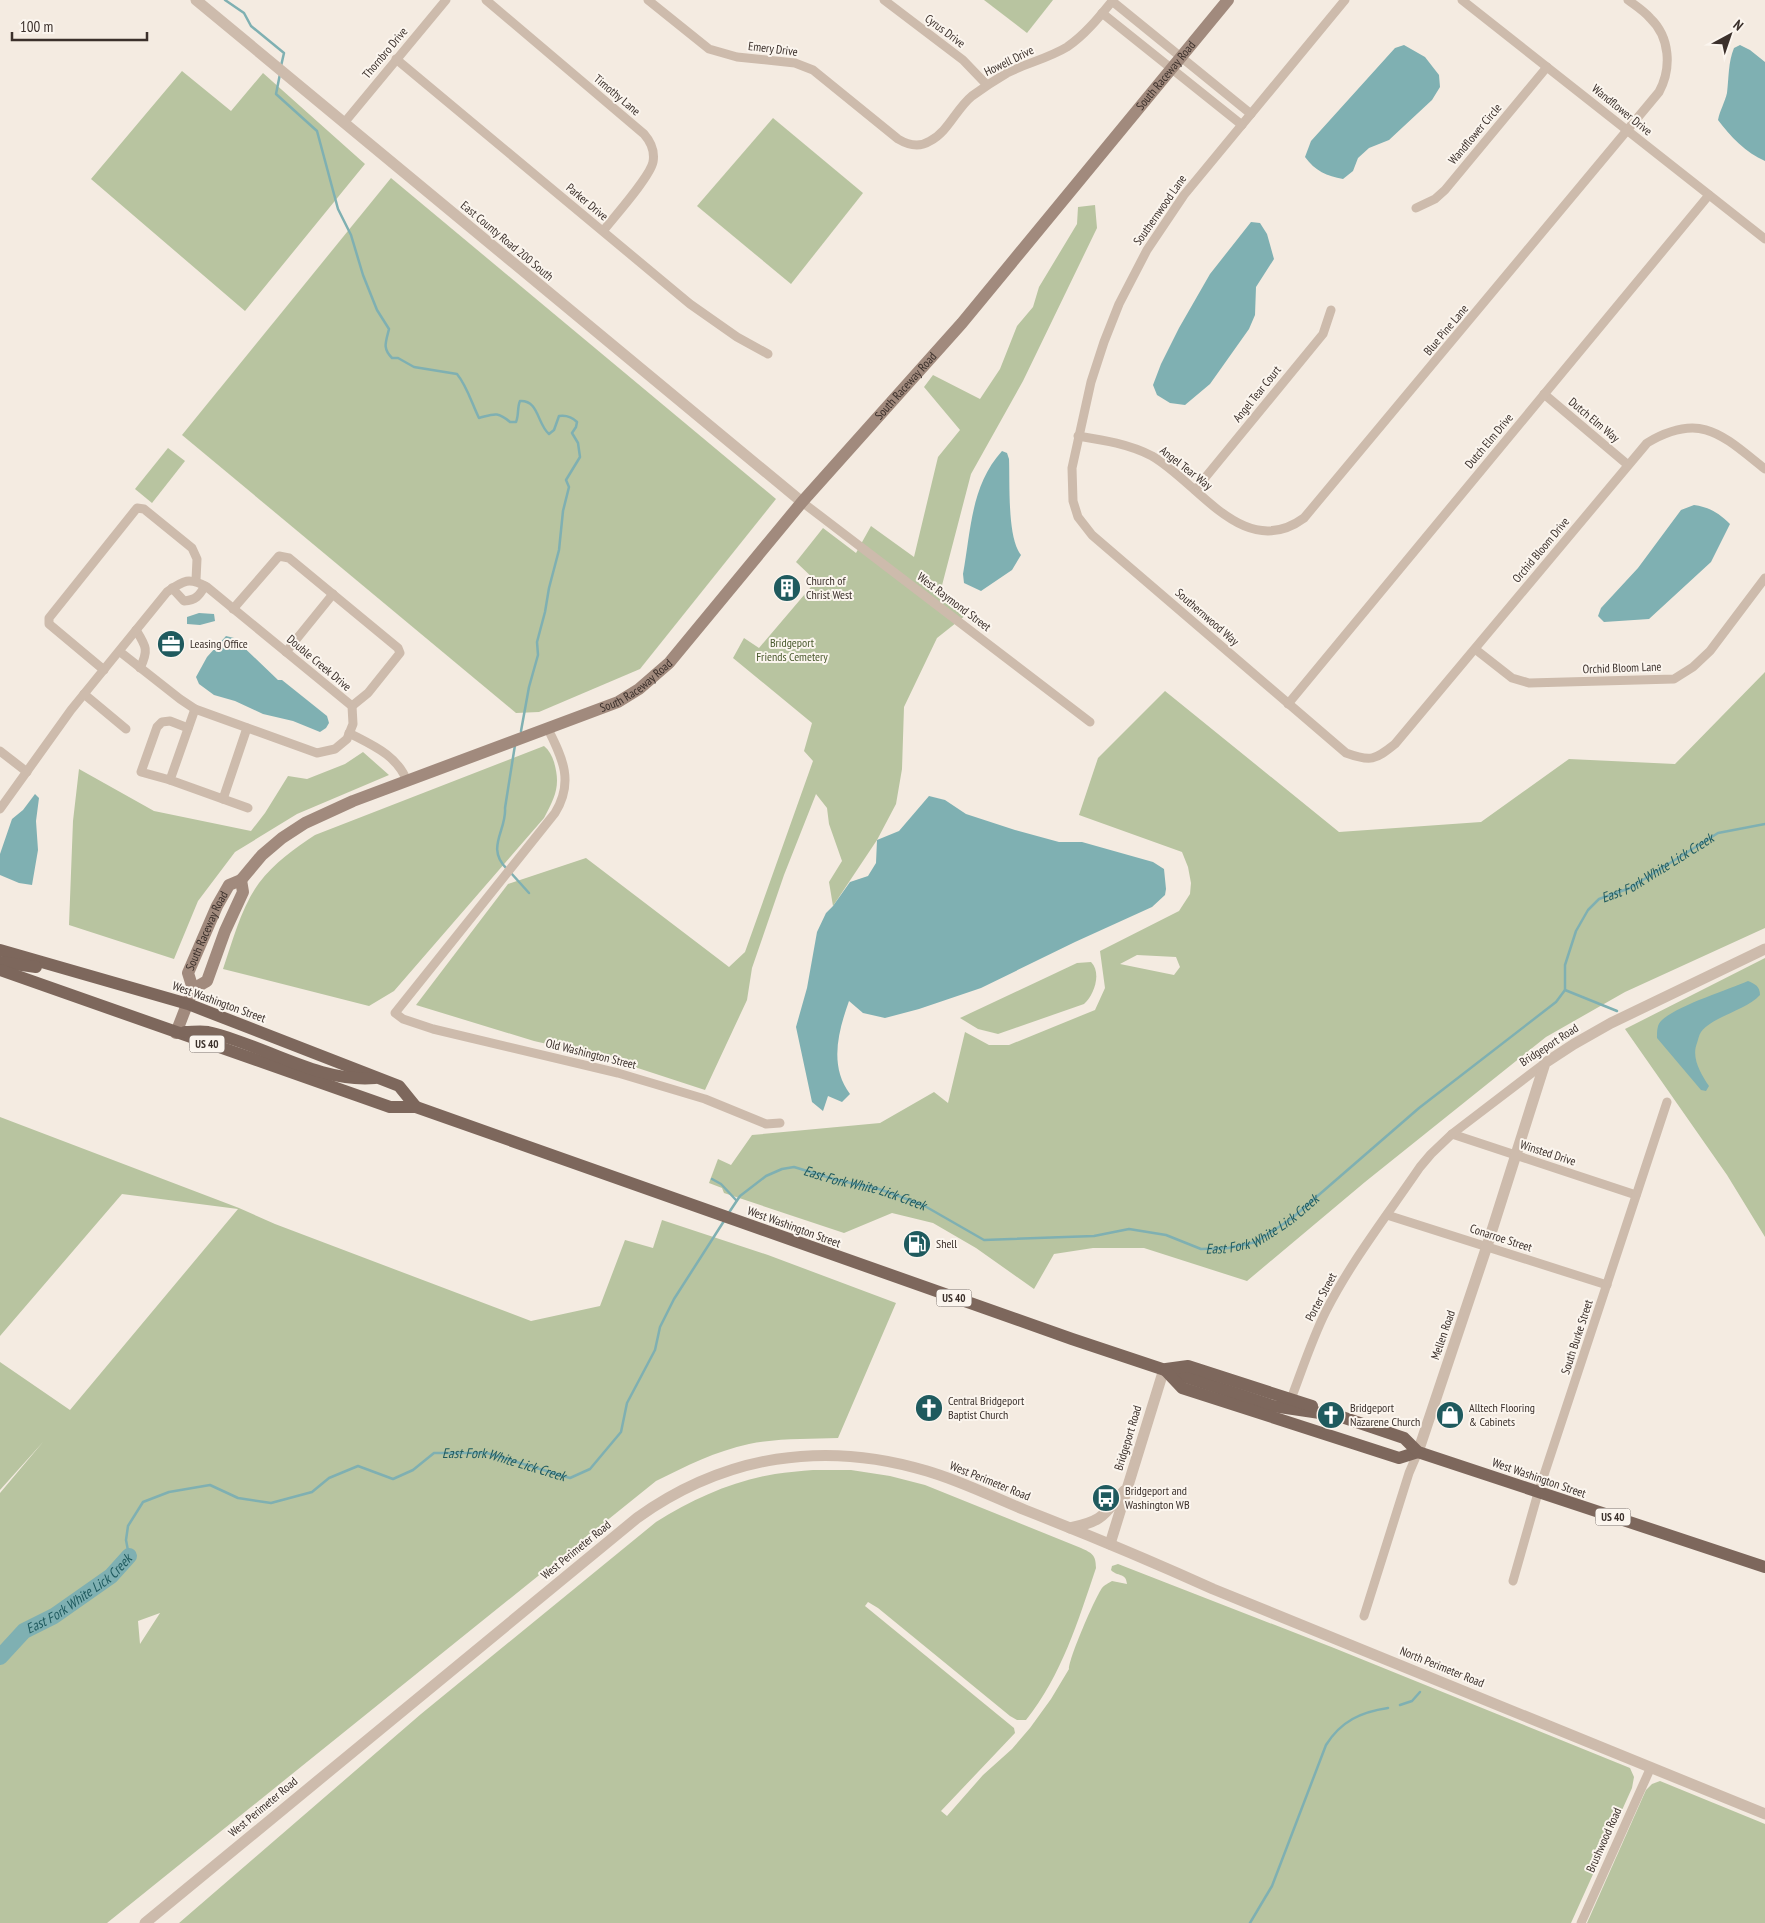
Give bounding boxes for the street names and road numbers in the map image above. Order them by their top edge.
street label: Cyrus Drive [922,11,968,51]
street label: Thornbro Drive [359,24,410,81]
street label: Emery Drive [747,38,799,59]
street label: South Raceway Road [1132,38,1198,113]
street label: Howell Drive [981,42,1036,79]
street label: Timothy Lane [591,71,644,118]
street label: Wandflower Drive [1589,81,1656,138]
street label: Wandflower Circle [1445,100,1504,167]
street label: Southernwood Lane [1130,172,1189,248]
street label: Parker Drive [563,180,611,224]
street label: East County Road 200 South [458,197,557,284]
street label: Blue Pine Lane [1420,301,1471,358]
street label: South Raceway Road [871,349,939,422]
street label: Angel Tear Court [1229,362,1284,425]
street label: Dutch Elm Way [1566,394,1623,446]
street label: Dutch Elm Drive [1461,410,1516,471]
street label: Angel Tear Way [1157,442,1216,493]
street label: Orchid Bloom Drive [1509,514,1572,585]
street label: West Raymond Street [914,569,995,635]
street label: Southernwood Way [1172,585,1243,649]
street label: Double Creek Drive [284,631,355,694]
street label: South Raceway Road [598,656,675,715]
street label: Orchid Bloom Lane [1582,659,1662,676]
street label: South Raceway Road [182,888,231,973]
street label: West Washington Street [170,978,269,1026]
street label: Bridgeport Road [1516,1020,1581,1069]
street label: Old Washington Street [544,1035,639,1072]
road number: US 40 [190,1036,224,1052]
street label: Winsted Drive [1518,1136,1578,1169]
street label: West Washington Street [745,1203,844,1251]
street label: Conarroe Street [1468,1220,1535,1255]
street label: Porter Street [1302,1269,1340,1324]
road number: US 40 [936,1290,972,1306]
street label: South Burke Street [1557,1297,1596,1376]
street label: Mellen Road [1427,1308,1458,1362]
street label: Bridgeport Road [1111,1404,1145,1472]
street label: West Washington Street [1490,1454,1589,1501]
street label: West Perimeter Road [948,1458,1033,1504]
road number: US 40 [1596,1508,1630,1525]
street label: West Perimeter Road [538,1517,614,1582]
street label: North Perimeter Road [1398,1643,1486,1690]
street label: West Perimeter Road [225,1773,300,1840]
street label: Brushwood Road [1583,1805,1624,1874]

